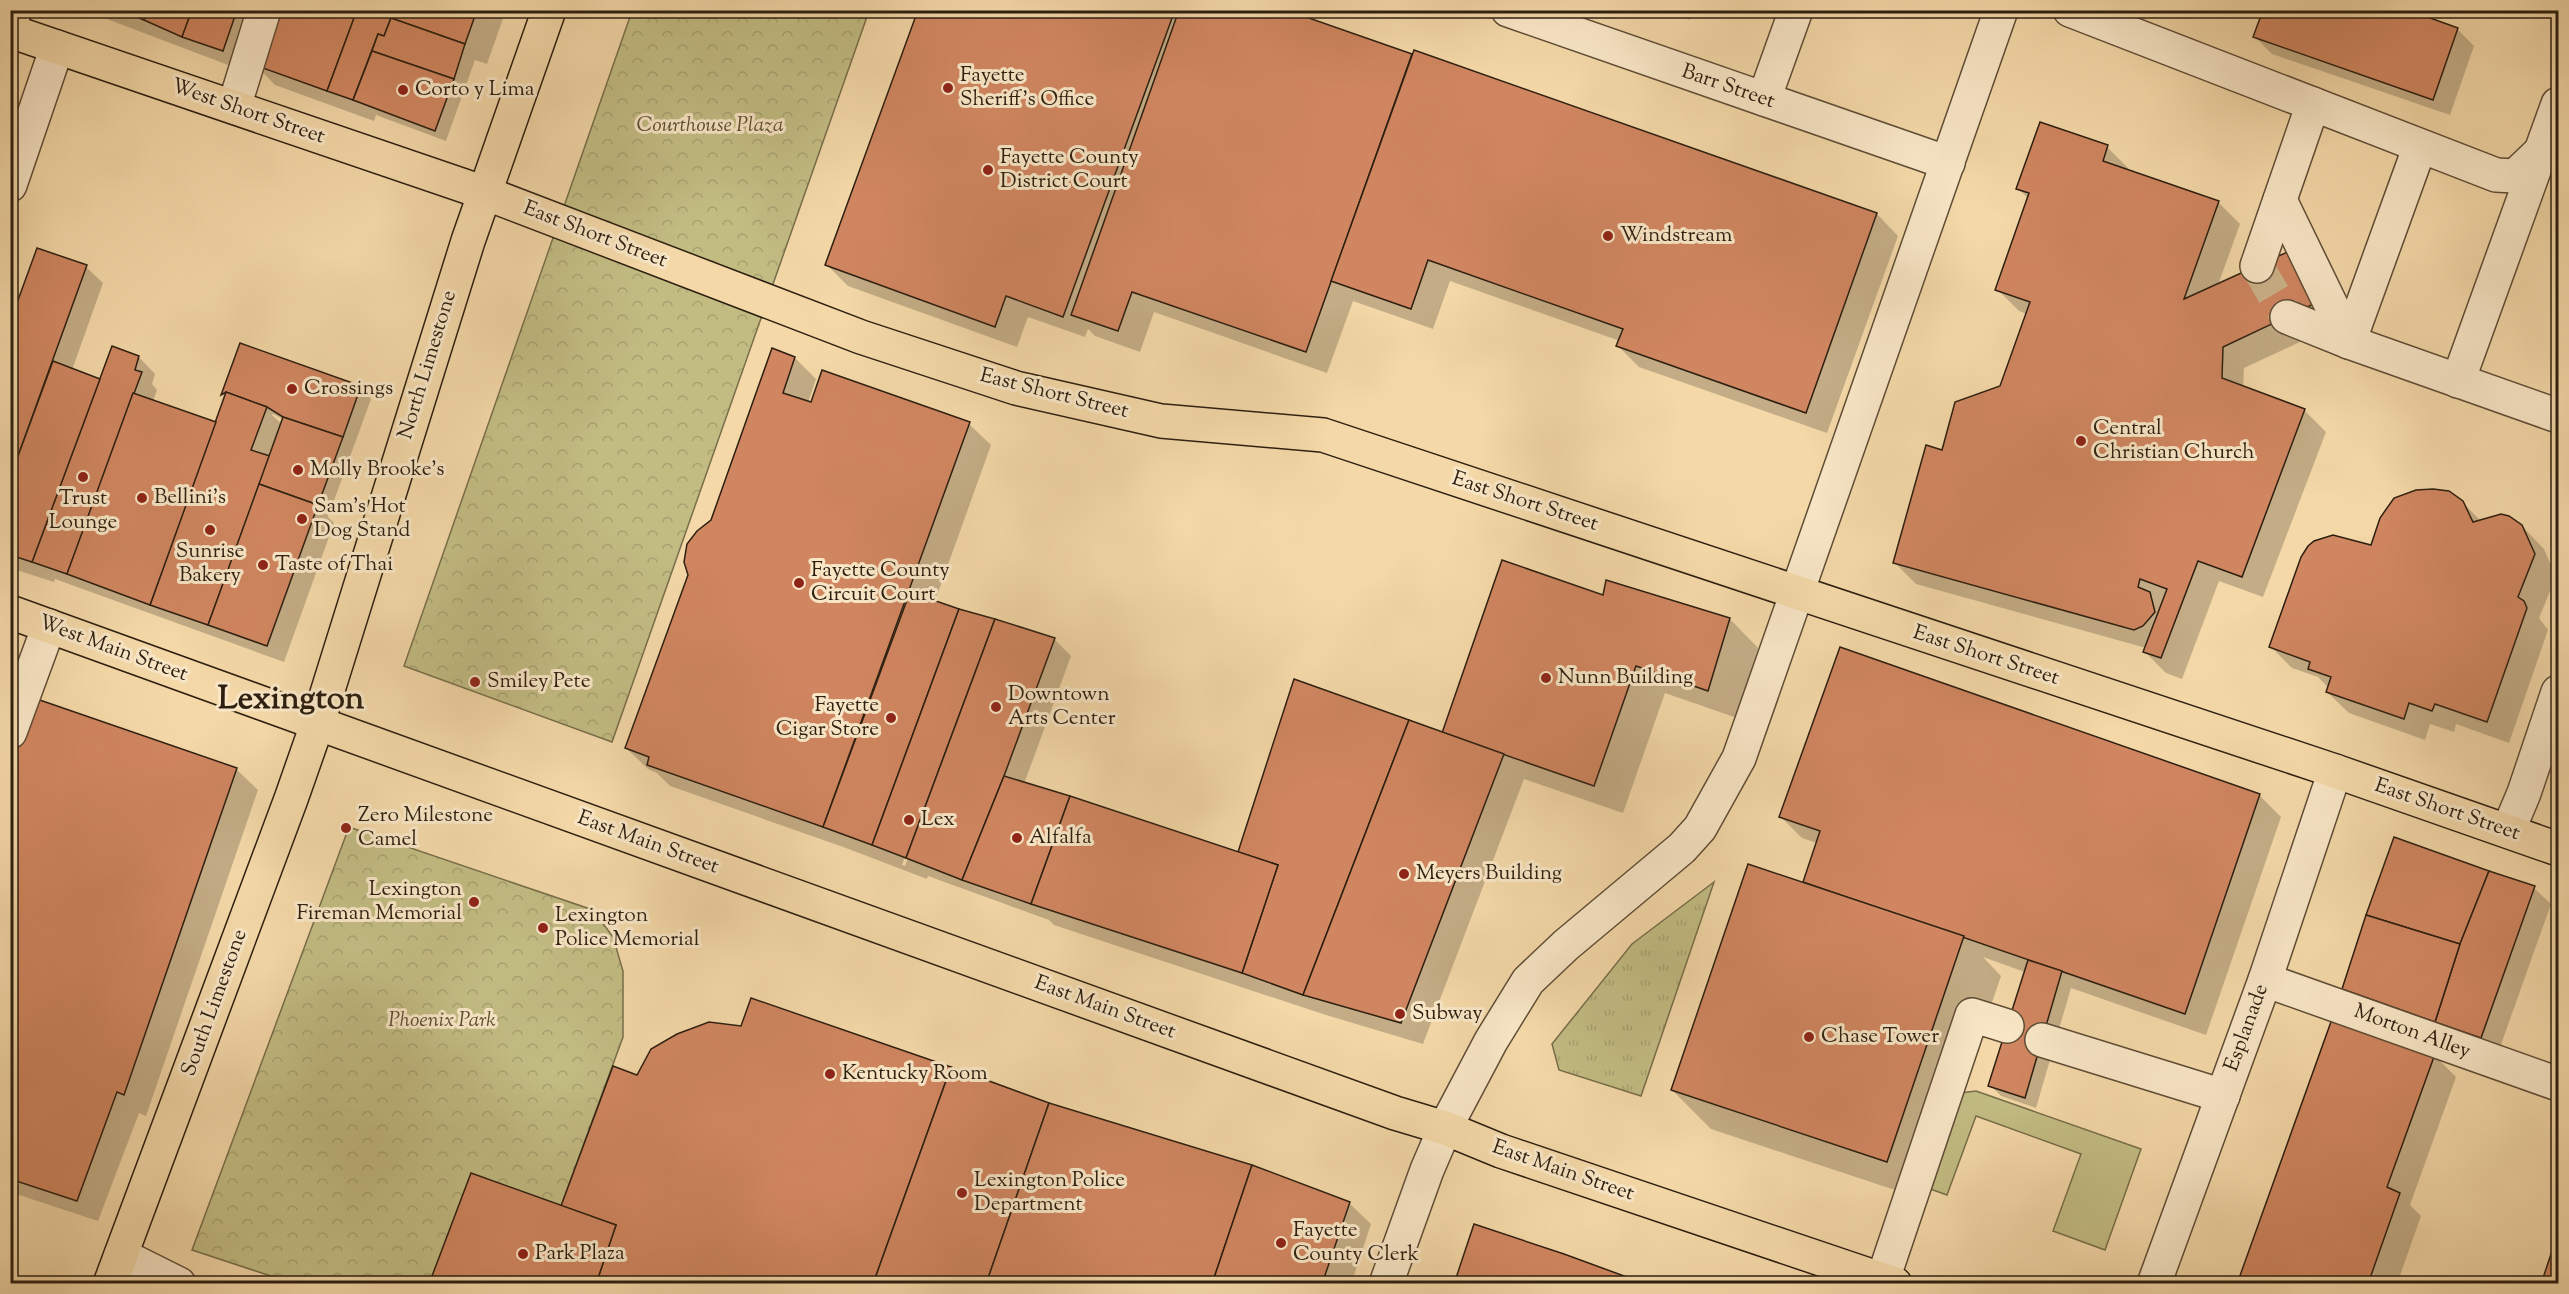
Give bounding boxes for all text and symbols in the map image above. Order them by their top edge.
street label: Barr Street [1677,57,1779,117]
place label: Fayette Sheriff's Office [960,61,1094,115]
street label: West Short Street [167,72,329,152]
place label: Corto y Lima [415,75,535,105]
marker: Fayette Sheriff's Office [941,81,955,95]
marker: Corto y Lima [396,83,410,97]
park label: Courthouse Plaza [636,111,784,141]
place label: Fayette County District Court [1000,143,1139,197]
marker: Fayette County District Court [981,163,995,177]
street label: East Short Street [519,194,671,276]
place label: Windstream [1620,221,1732,251]
marker: Windstream [1601,229,1615,243]
street label: North Limestone [391,287,465,443]
street label: East Short Street [977,361,1131,427]
place label: Crossings [304,374,393,404]
marker: Crossings [285,382,299,396]
place label: Central Christian Church [2093,414,2255,468]
marker: Central Christian Church [2074,434,2088,448]
place label: Molly Brooke's [310,455,444,485]
marker: Molly Brooke's [291,463,305,477]
street label: East Short Street [1448,464,1602,540]
marker: Trust Lounge [76,470,90,484]
place label: Bellini's [154,483,226,513]
place label: Trust Lounge [49,484,117,538]
marker: Bellini's [135,491,149,505]
place label: Sam's Hot Dog Stand [314,492,410,546]
marker: Sam's Hot Dog Stand [295,512,309,526]
marker: Sunrise Bakery [203,523,217,537]
place label: Sunrise Bakery [176,537,244,591]
place label: Taste of Thai [275,550,393,580]
place label: Fayette County Circuit Court [811,556,950,610]
marker: Taste of Thai [256,558,270,572]
marker: Fayette County Circuit Court [792,576,806,590]
street label: West Main Street [34,608,192,690]
street label: East Short Street [1909,618,2063,694]
place label: Nunn Building [1558,663,1693,693]
place label: Smiley Pete [487,667,591,697]
marker: Nunn Building [1539,671,1553,685]
marker: Smiley Pete [468,675,482,689]
district label: Lexington [218,676,365,724]
place label: Downtown Arts Center [1008,680,1116,734]
place label: Fayette Cigar Store [776,691,879,745]
marker: Downtown Arts Center [989,700,1003,714]
marker: Fayette Cigar Store [884,711,898,725]
street label: East Short Street [2370,771,2524,849]
place label: Zero Milestone Camel [358,801,493,855]
street label: East Main Street [573,804,723,882]
place label: Lex [921,805,955,835]
marker: Lex [902,813,916,827]
marker: Zero Milestone Camel [339,821,353,835]
place label: Alfalfa [1029,823,1092,853]
marker: Alfalfa [1010,831,1024,845]
place label: Meyers Building [1416,859,1562,889]
marker: Meyers Building [1397,867,1411,881]
place label: Lexington Fireman Memorial [296,875,462,929]
marker: Lexington Fireman Memorial [467,895,481,909]
place label: Lexington Police Memorial [555,901,700,955]
marker: Lexington Police Memorial [536,921,550,935]
street label: South Limestone [174,925,256,1081]
street label: East Main Street [1030,969,1180,1047]
street label: Esplanade [2217,980,2277,1076]
street label: Morton Alley [2349,997,2475,1067]
place label: Subway [1412,999,1483,1029]
park label: Phoenix Park [388,1006,496,1036]
marker: Subway [1393,1007,1407,1021]
place label: Chase Tower [1821,1022,1939,1052]
marker: Chase Tower [1802,1030,1816,1044]
place label: Kentucky Room [842,1059,988,1089]
marker: Kentucky Room [823,1067,837,1081]
street label: East Main Street [1488,1133,1638,1209]
place label: Lexington Police Department [974,1166,1125,1220]
marker: Lexington Police Department [955,1186,969,1200]
place label: Fayette County Clerk [1293,1216,1419,1270]
marker: Fayette County Clerk [1274,1236,1288,1250]
place label: Park Plaza [535,1239,625,1269]
marker: Park Plaza [516,1247,530,1261]

